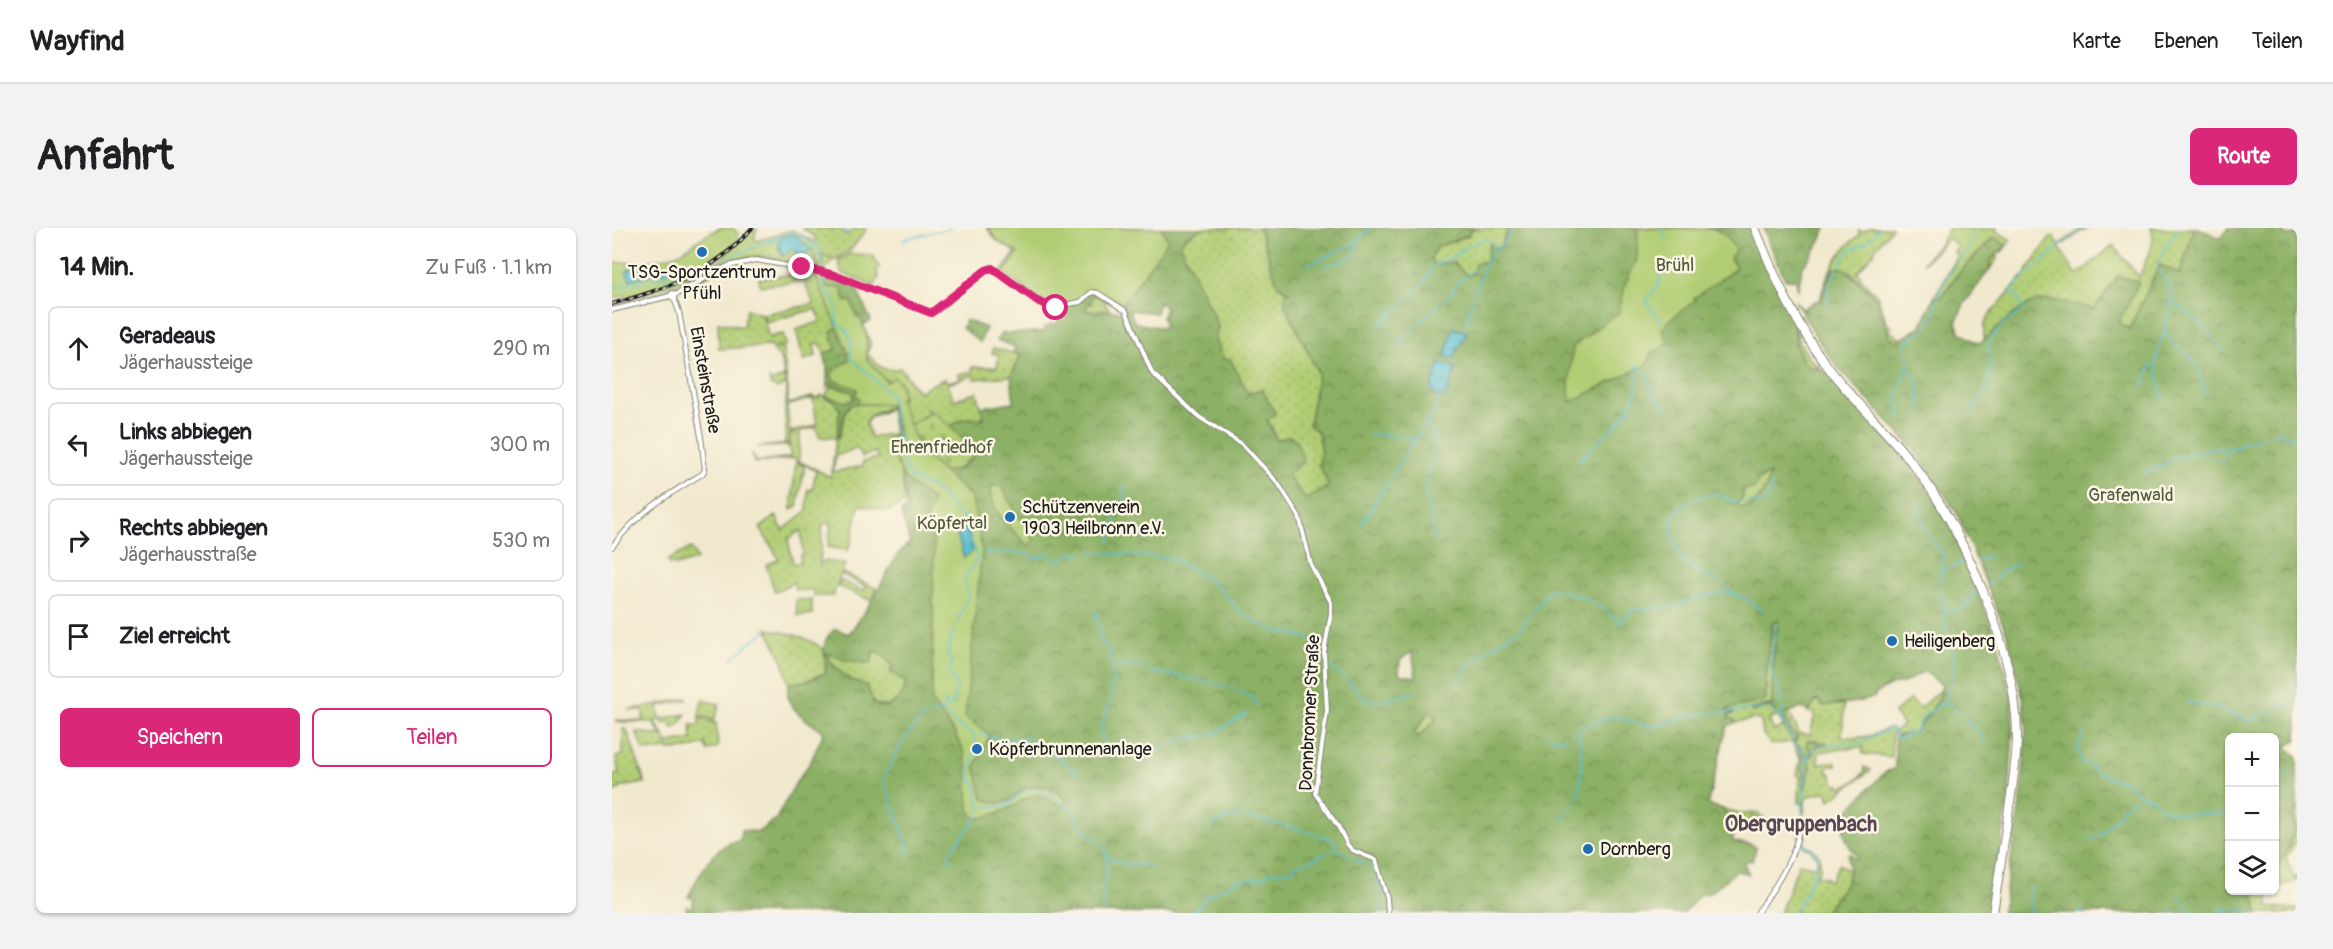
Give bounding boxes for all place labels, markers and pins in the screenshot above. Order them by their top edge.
marker: TSG-Sportzentrum Pfühl [695,245,709,259]
place label: TSG-Sportzentrum Pfühl [628,261,776,305]
place label: Schützenverein 1903 Heilbronn e.V. [1022,496,1165,540]
marker: Schützenverein 1903 Heilbronn e.V. [1003,510,1017,524]
place label: Heiligenberg [1904,630,1995,653]
marker: Heiligenberg [1885,634,1899,648]
place label: Köpferbrunnenanlage [989,738,1152,761]
marker: Köpferbrunnenanlage [970,742,984,756]
place label: Dornberg [1600,838,1671,861]
marker: Dornberg [1581,842,1595,856]

